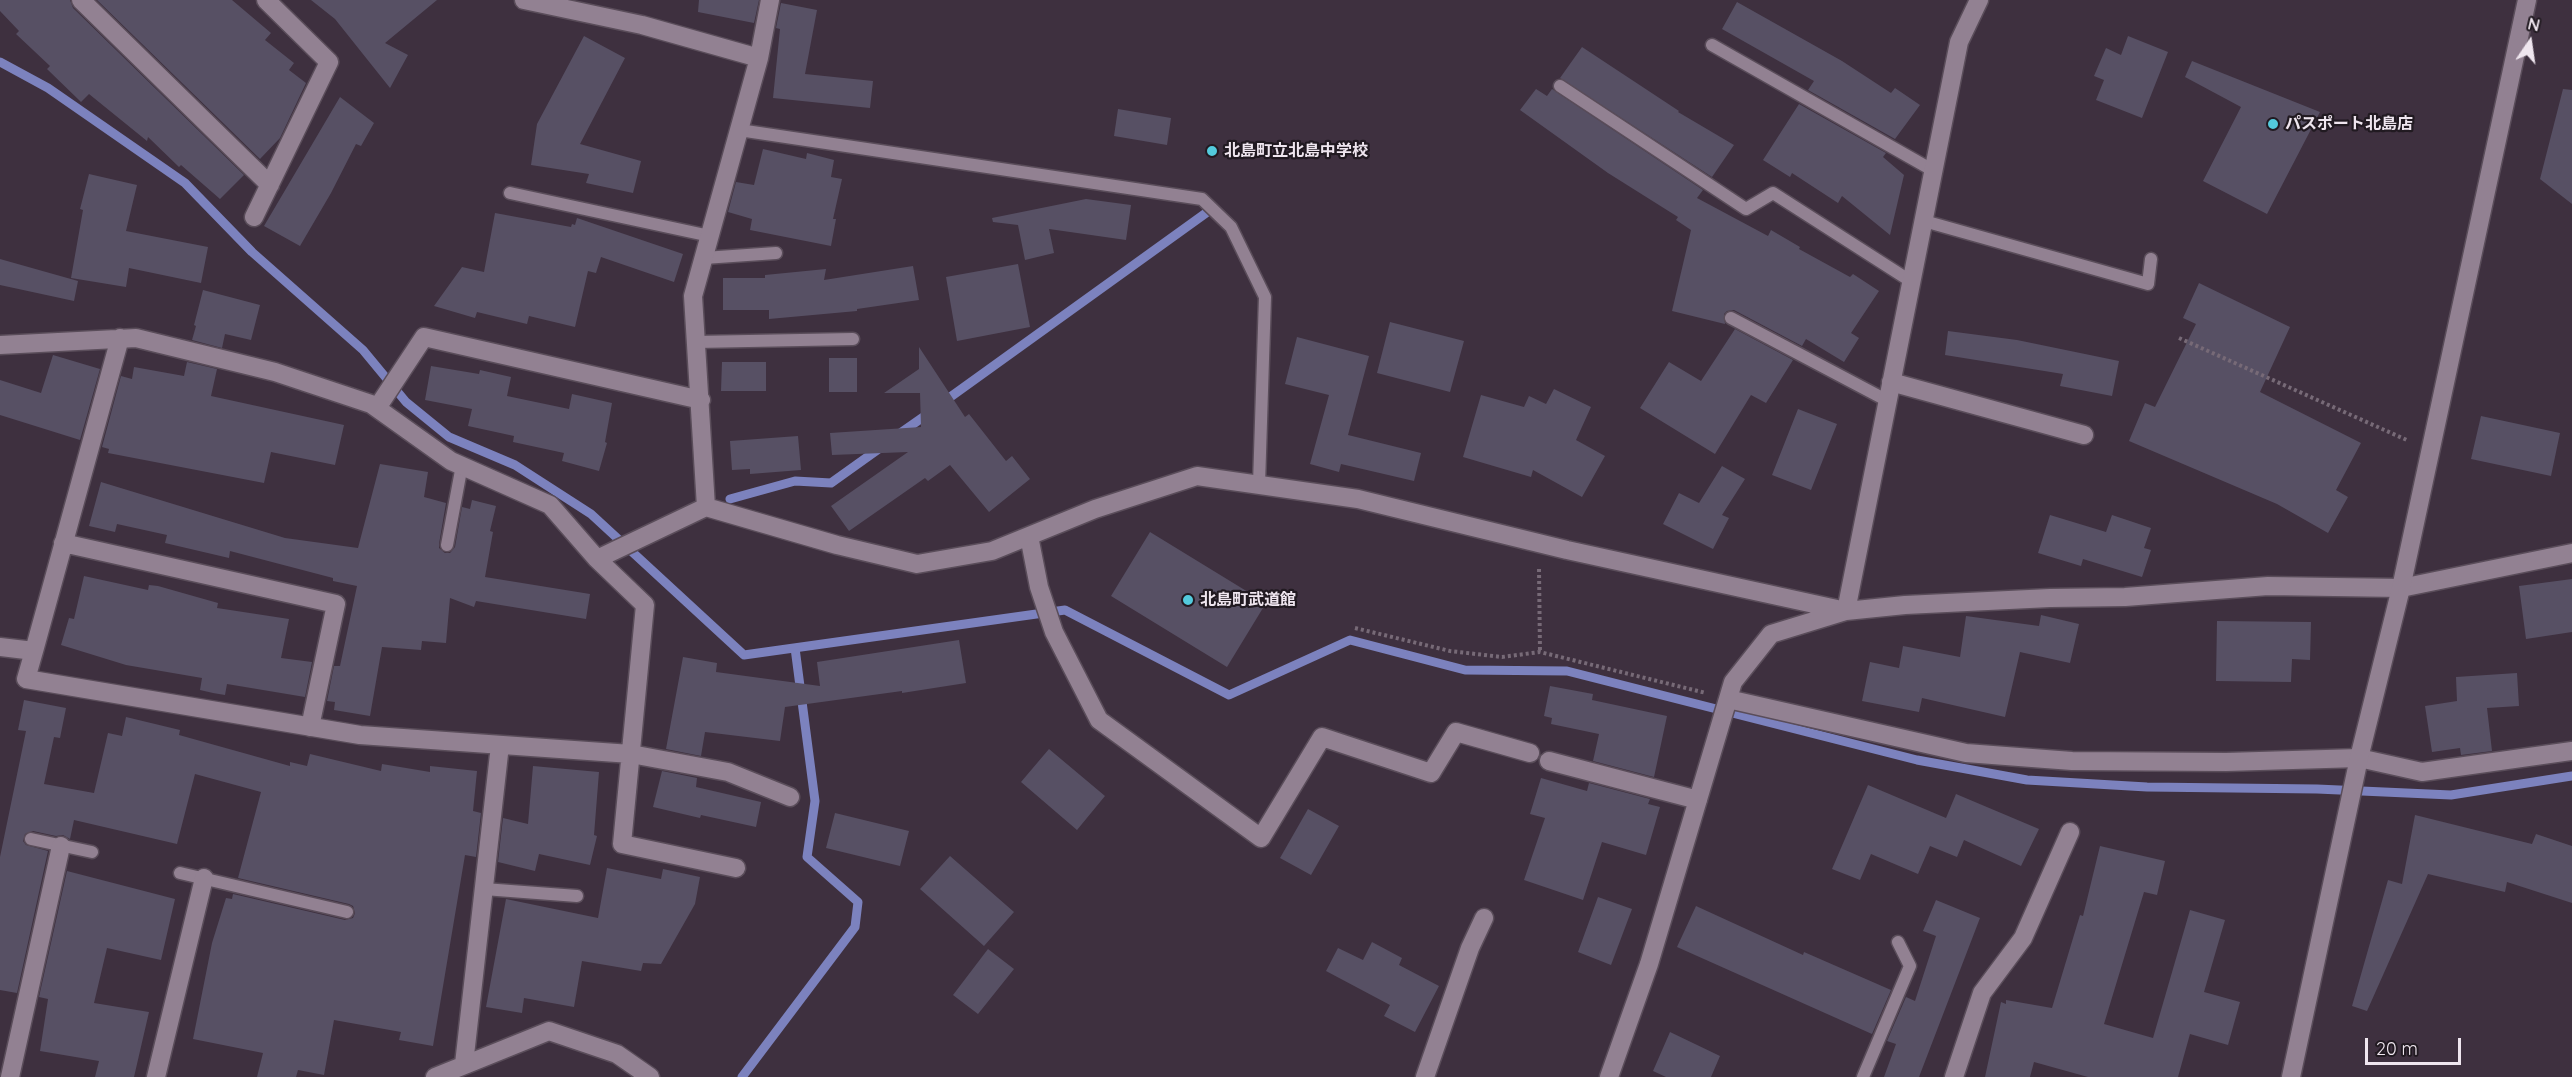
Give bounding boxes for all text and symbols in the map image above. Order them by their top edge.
north arrow [2500,12,2560,72]
text: N [2526,13,2542,36]
place label: パスポート北島店 [2285,114,2413,134]
marker: パスポート北島店 [2266,117,2280,131]
place label: 北島町立北島中学校 [1224,141,1368,161]
marker: 北島町立北島中学校 [1205,144,1219,158]
place label: 北島町武道館 [1200,590,1296,610]
marker: 北島町武道館 [1181,593,1195,607]
scale bar [2368,1026,2464,1064]
text: 20 m [2376,1037,2418,1060]

